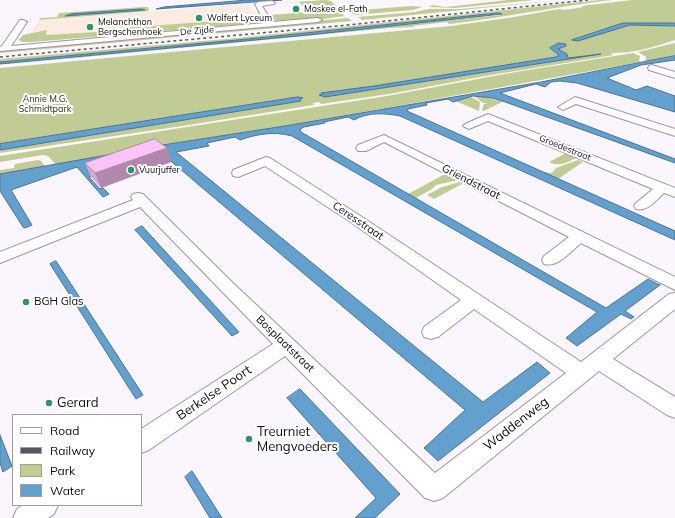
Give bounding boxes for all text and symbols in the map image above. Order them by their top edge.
marker: Moskee el-Fath [291,4,301,14]
place label: Moskee el-Fath [304,4,368,14]
marker: Wolfert Lyceum [194,13,204,23]
place label: Wolfert Lyceum [207,13,272,23]
place label: Melanchthon Bergschenhoek [98,17,162,38]
marker: Melanchthon Bergschenhoek [85,22,95,32]
street label: De Zijde [180,24,214,38]
park label: Annie M.G. Schmidtpark [19,94,71,115]
street label: Groedestraat [538,133,592,163]
street label: Griendstraat [440,162,502,202]
marker: Vuurjuffer [126,165,136,175]
place label: Vuurjuffer [139,165,180,175]
street label: Ceresstraat [330,199,386,243]
place label: BGH Glas [34,295,84,309]
marker: BGH Glas [21,297,31,307]
street label: Bosplaatstraat [253,313,317,375]
street label: Berkelse Poort [174,362,254,424]
street label: Waddenweg [481,394,551,454]
place label: Gerard [57,395,98,411]
marker: Gerard [44,398,54,408]
legend [12,414,142,506]
text: Road [50,423,79,438]
place label: Treurniet Mengvoeders [257,424,338,455]
marker: Treurniet Mengvoeders [244,434,254,444]
text: Railway [50,443,95,458]
text: Park [50,463,75,478]
text: Water [50,483,85,498]

